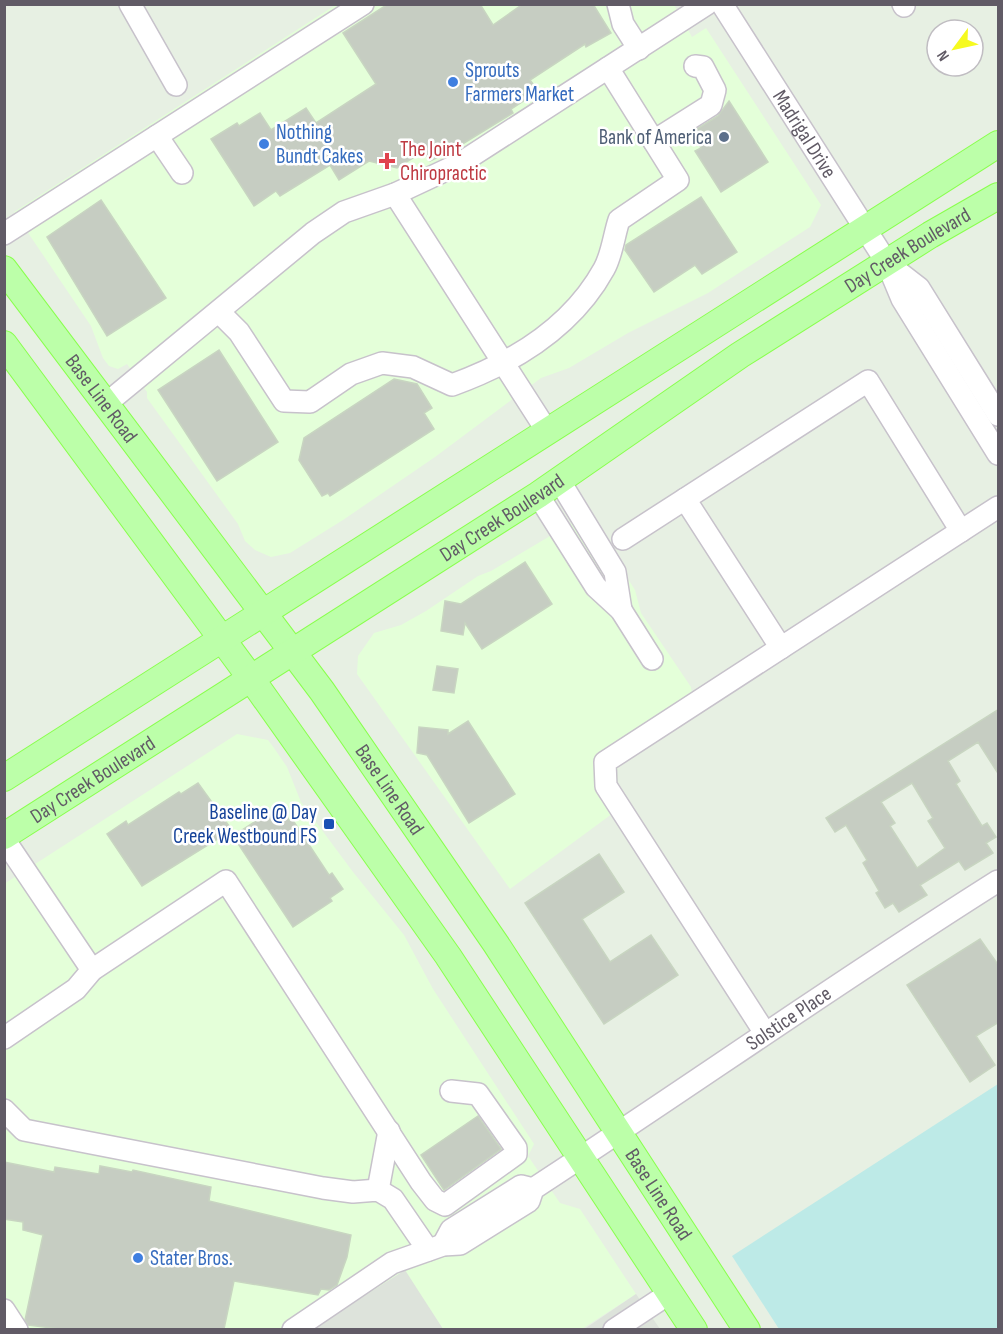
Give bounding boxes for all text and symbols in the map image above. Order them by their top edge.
north arrow [925,18,985,78]
text: N [933,47,954,64]
place label: Sprouts Farmers Market [465,58,574,107]
marker: Sprouts Farmers Market [446,75,460,89]
street label: Madrigal Drive [767,86,842,183]
place label: Nothing Bundt Cakes [276,120,363,169]
place label: Bank of America [599,125,712,150]
marker: Bank of America [717,130,731,144]
marker: Nothing Bundt Cakes [257,137,271,151]
place label: The Joint Chiropractic [400,137,487,186]
marker: The Joint Chiropractic [378,152,396,170]
street label: Day Creek Boulevard [840,202,975,299]
street label: Base Line Road [60,349,142,448]
street label: Day Creek Boulevard [435,469,569,567]
street label: Day Creek Boulevard [26,731,160,829]
street label: Base Line Road [349,740,429,840]
place label: Baseline @ Day Creek Westbound FS [173,800,317,849]
marker: Baseline @ Day Creek Westbound FS [322,817,336,831]
street label: Solstice Place [741,981,836,1056]
street label: Base Line Road [619,1144,697,1245]
place label: Stater Bros. [150,1246,233,1271]
marker: Stater Bros. [131,1251,145,1265]

